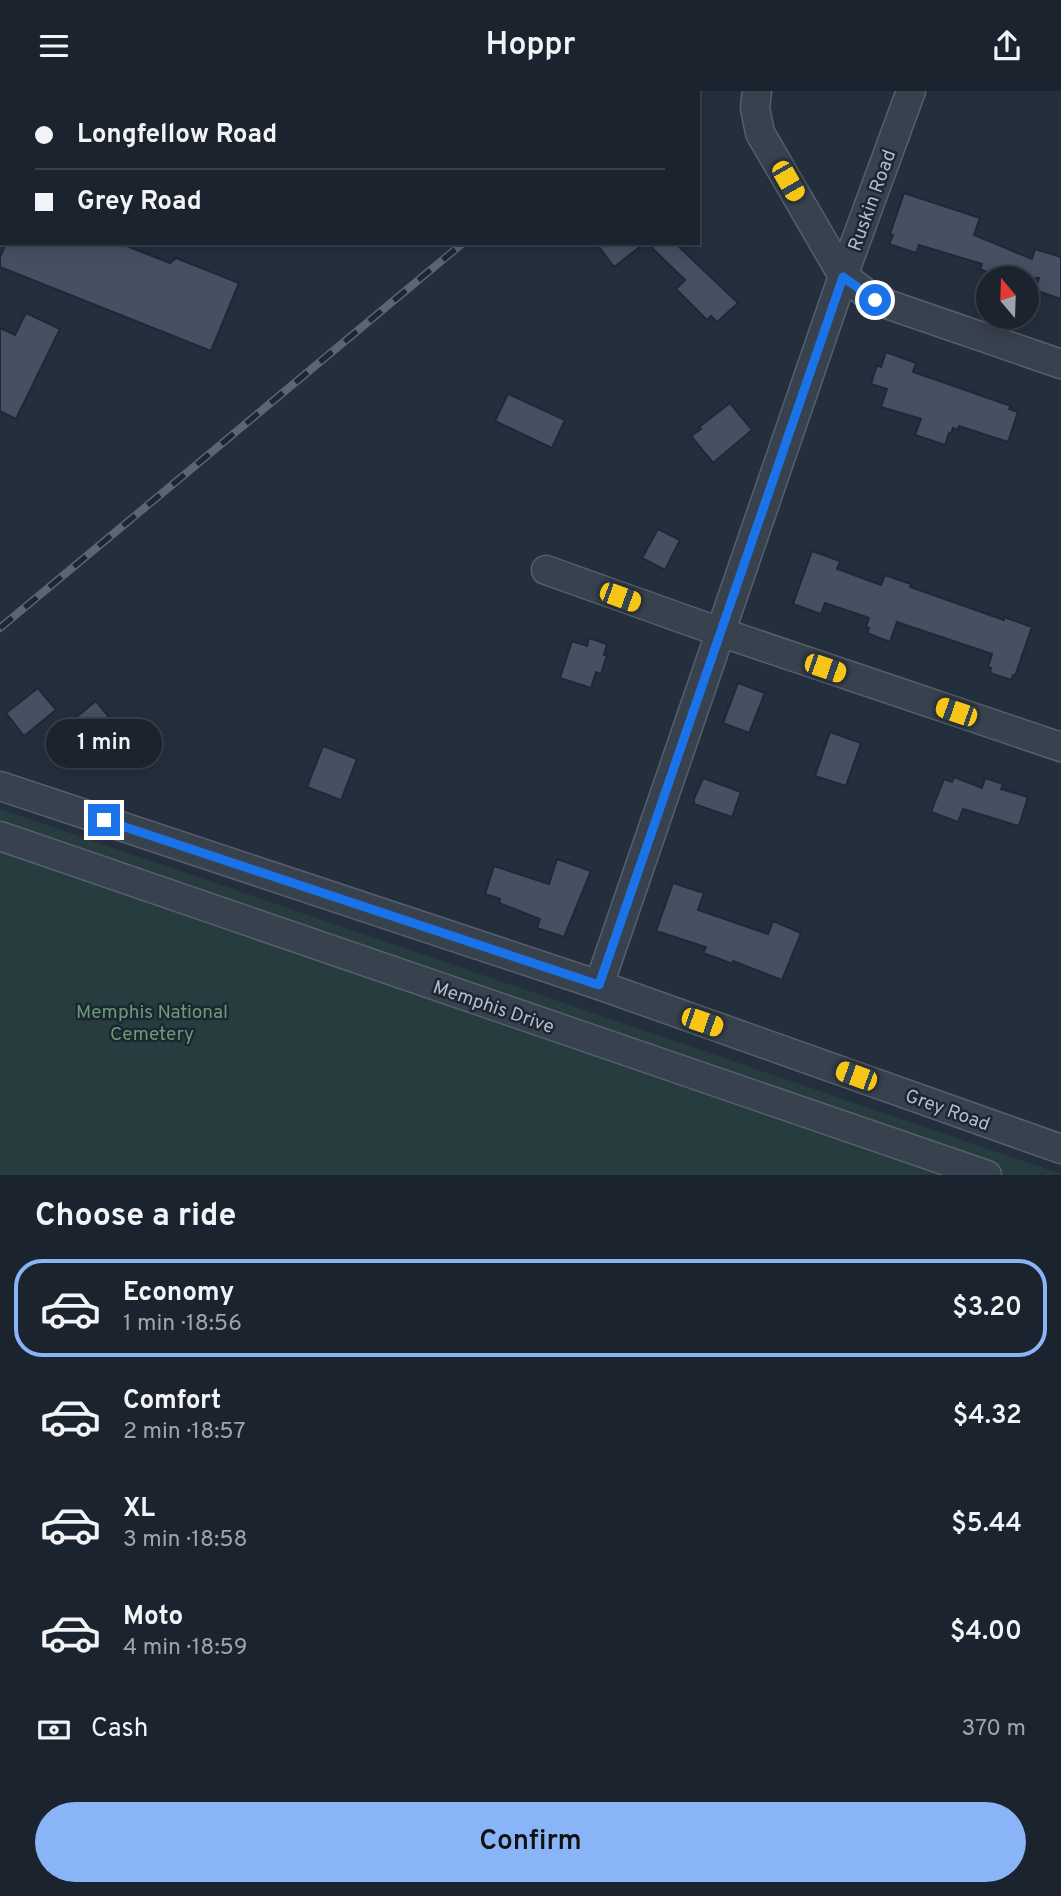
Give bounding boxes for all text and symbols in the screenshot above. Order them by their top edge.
text: Hoppr [486,26,575,66]
icon: menu [35,27,73,65]
icon: share [988,27,1026,65]
text: Longfellow Road [77,119,277,152]
street label: Ruskin Road [843,147,902,255]
car [769,158,808,204]
text: Grey Road [77,186,202,219]
north arrow [976,266,1040,329]
map controls [976,266,1039,329]
route start [859,284,891,316]
car [597,580,644,614]
car [802,651,849,685]
car [933,695,980,729]
callout: 1 min [46,719,162,767]
text: 1 min [77,729,131,758]
route end [88,804,120,836]
street label: Memphis Drive [430,976,557,1040]
park label: Memphis National Cemetery [76,1001,228,1047]
car [679,1005,726,1039]
car [833,1059,880,1093]
street label: Grey Road [902,1084,993,1137]
text: Choose a ride [35,1197,236,1237]
icon: car [39,1277,102,1340]
text: Economy [123,1277,234,1310]
text: $3.20 [952,1292,1022,1325]
text: 1 min · 18:56 [123,1310,242,1339]
icon: car [39,1385,102,1448]
text: Comfort [123,1385,221,1418]
text: $4.32 [953,1400,1022,1433]
text: 2 min · 18:57 [123,1418,245,1447]
icon: car [39,1493,102,1556]
text: XL [123,1493,155,1526]
text: $5.44 [951,1508,1022,1541]
text: 3 min · 18:58 [123,1526,247,1555]
icon: car [39,1601,102,1664]
text: Moto [123,1601,183,1634]
text: $4.00 [950,1616,1022,1649]
text: 4 min · 18:59 [123,1634,247,1663]
icon: cash [35,1711,73,1749]
text: Cash [91,1713,148,1746]
text: 370 m [961,1715,1026,1744]
button: Confirm [35,1802,1026,1882]

